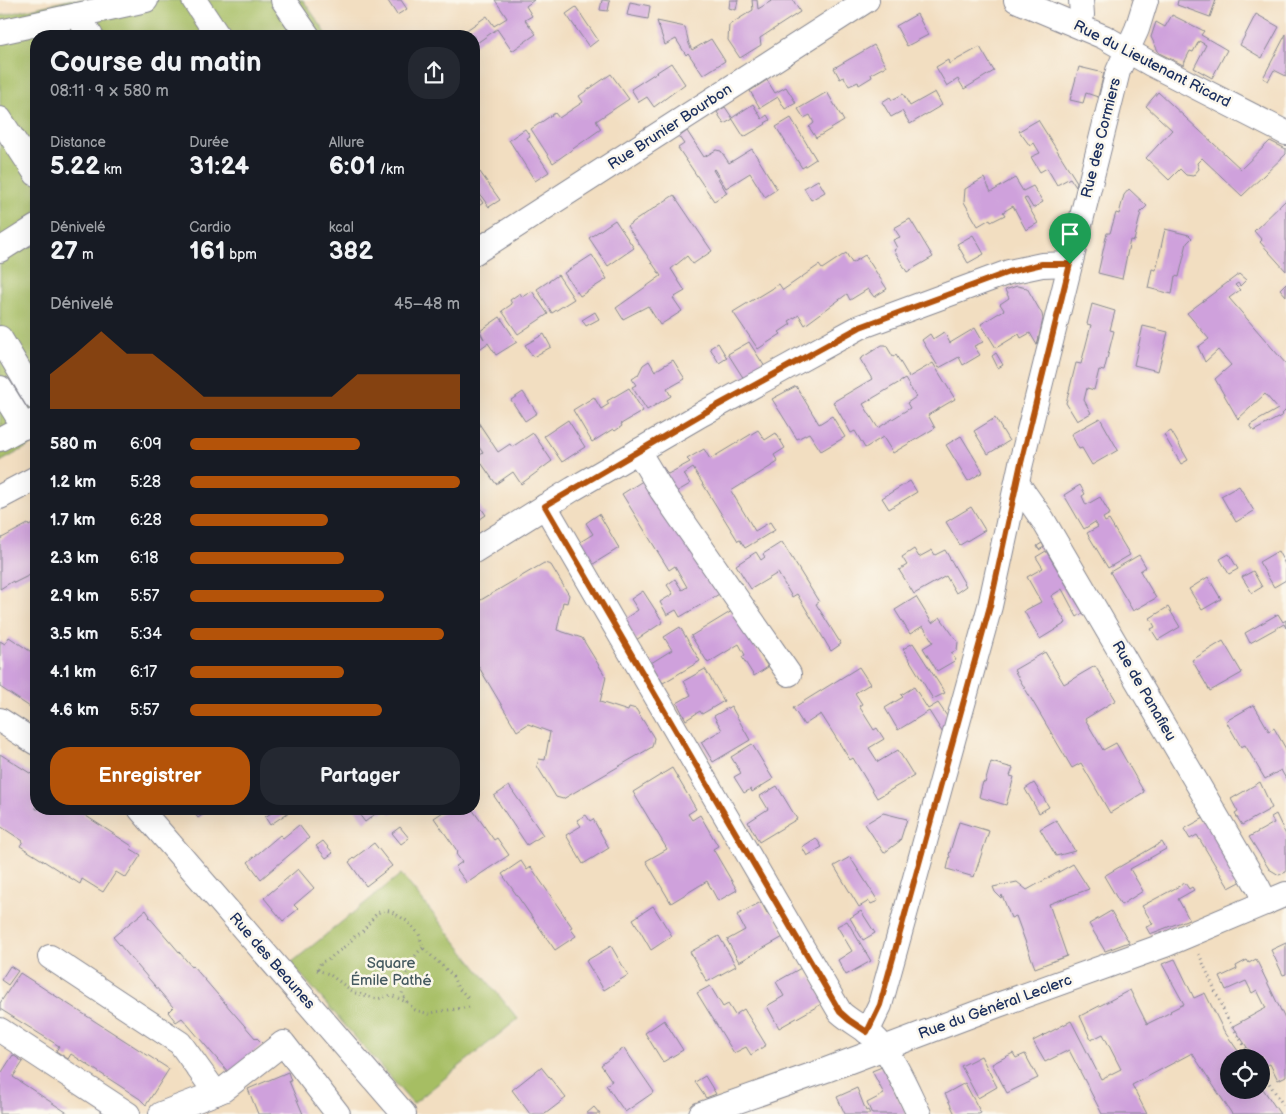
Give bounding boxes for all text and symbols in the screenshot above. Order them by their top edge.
street label: Rue du Lieutenant Ricard [1070,16,1234,112]
text: Course du matin [50,46,262,79]
button: share [408,47,460,99]
street label: Rue des Cormiers [1077,75,1125,200]
street label: Rue Brunier Bourbon [604,80,736,174]
text: 08:11 · 9 × 580 m [50,82,169,101]
text: Distance [50,134,106,151]
text: Durée [189,134,229,151]
text: Allure [329,134,364,151]
text: 5.22 [50,151,100,182]
text: 31:24 [189,151,249,182]
text: 6:01 [329,151,376,182]
text: km [100,161,122,178]
text: /km [376,161,404,178]
pin [1049,213,1091,264]
text: Dénivelé [50,219,105,236]
text: Cardio [189,219,231,236]
text: kcal [329,219,354,236]
icon: arrive [1056,220,1084,248]
text: 27 [50,236,78,267]
text: 161 [189,236,226,267]
text: 382 [329,236,373,267]
text: m [78,246,94,263]
text: bpm [226,246,257,263]
text: Dénivelé [50,295,113,314]
text: 45–48 m [394,295,460,314]
text: 580 m [50,435,97,454]
text: 6:09 [130,435,162,454]
text: 1.2 km [50,473,96,492]
text: 5:28 [130,473,161,492]
text: 1.7 km [50,511,95,530]
text: 6:28 [130,511,162,530]
text: 2.3 km [50,549,99,568]
text: 6:18 [130,549,159,568]
text: 2.9 km [50,587,99,606]
text: 5:57 [130,587,159,606]
text: 3.5 km [50,625,98,644]
text: 5:34 [130,625,162,644]
street label: Rue de Panafieu [1108,638,1180,744]
text: 4.1 km [50,663,96,682]
text: 6:17 [130,663,157,682]
text: 4.6 km [50,701,99,720]
text: 5:57 [130,701,159,720]
button: Enregistrer [50,747,250,805]
button: Partager [260,747,460,805]
street label: Rue des Beaunes [225,909,319,1014]
park label: Square Émile Pathé [351,954,431,990]
street label: Rue du Général Leclerc [916,970,1074,1044]
map controls [1220,1049,1270,1099]
button: locate [1220,1049,1270,1099]

